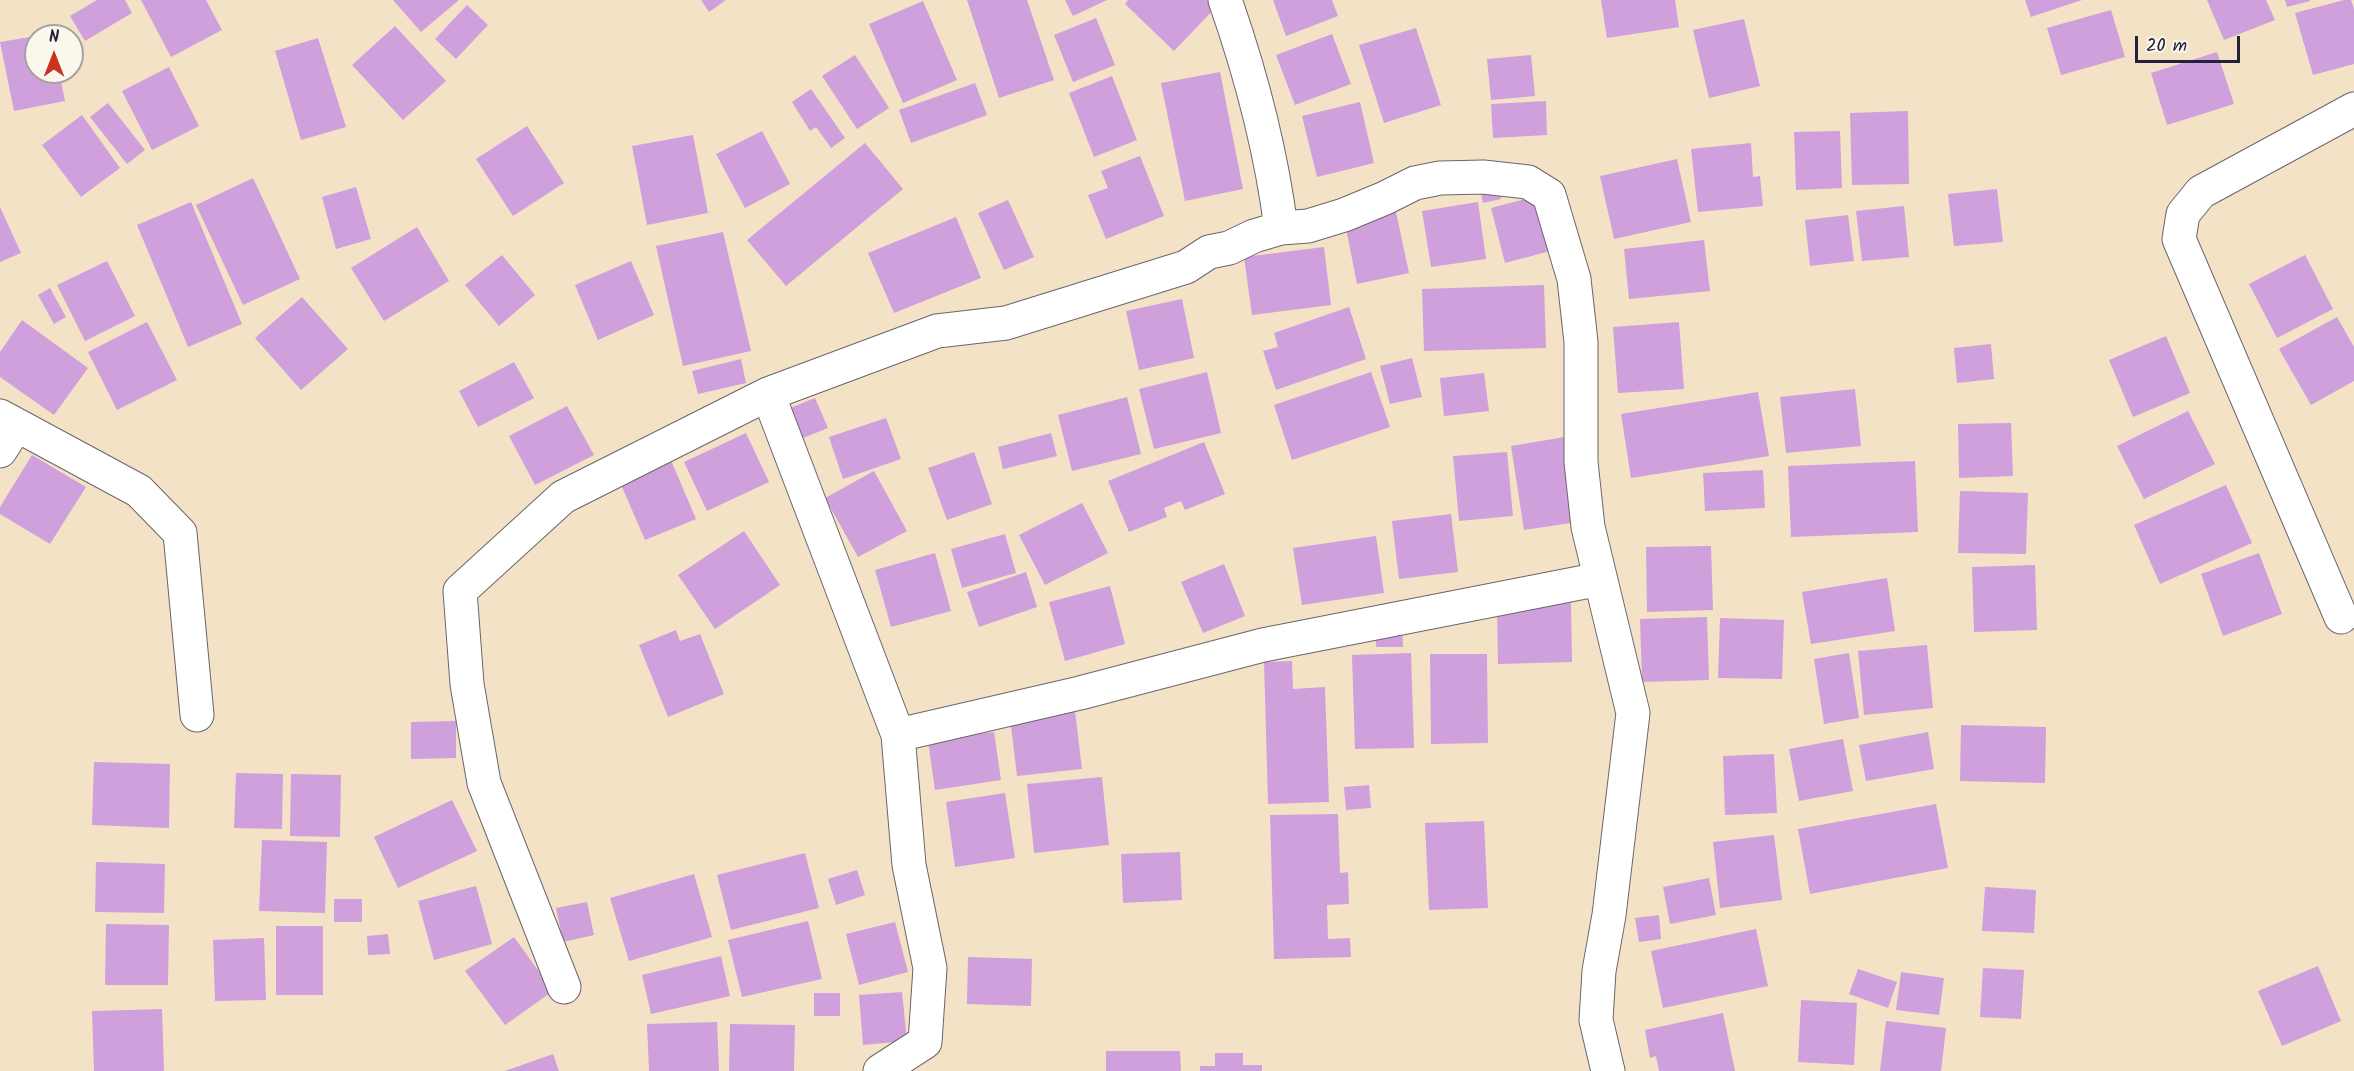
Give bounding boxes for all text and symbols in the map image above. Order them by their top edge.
north arrow [24,24,84,84]
scale bar [2138,24,2243,62]
text: N [49,25,59,50]
text: 20 m [2146,32,2187,61]

